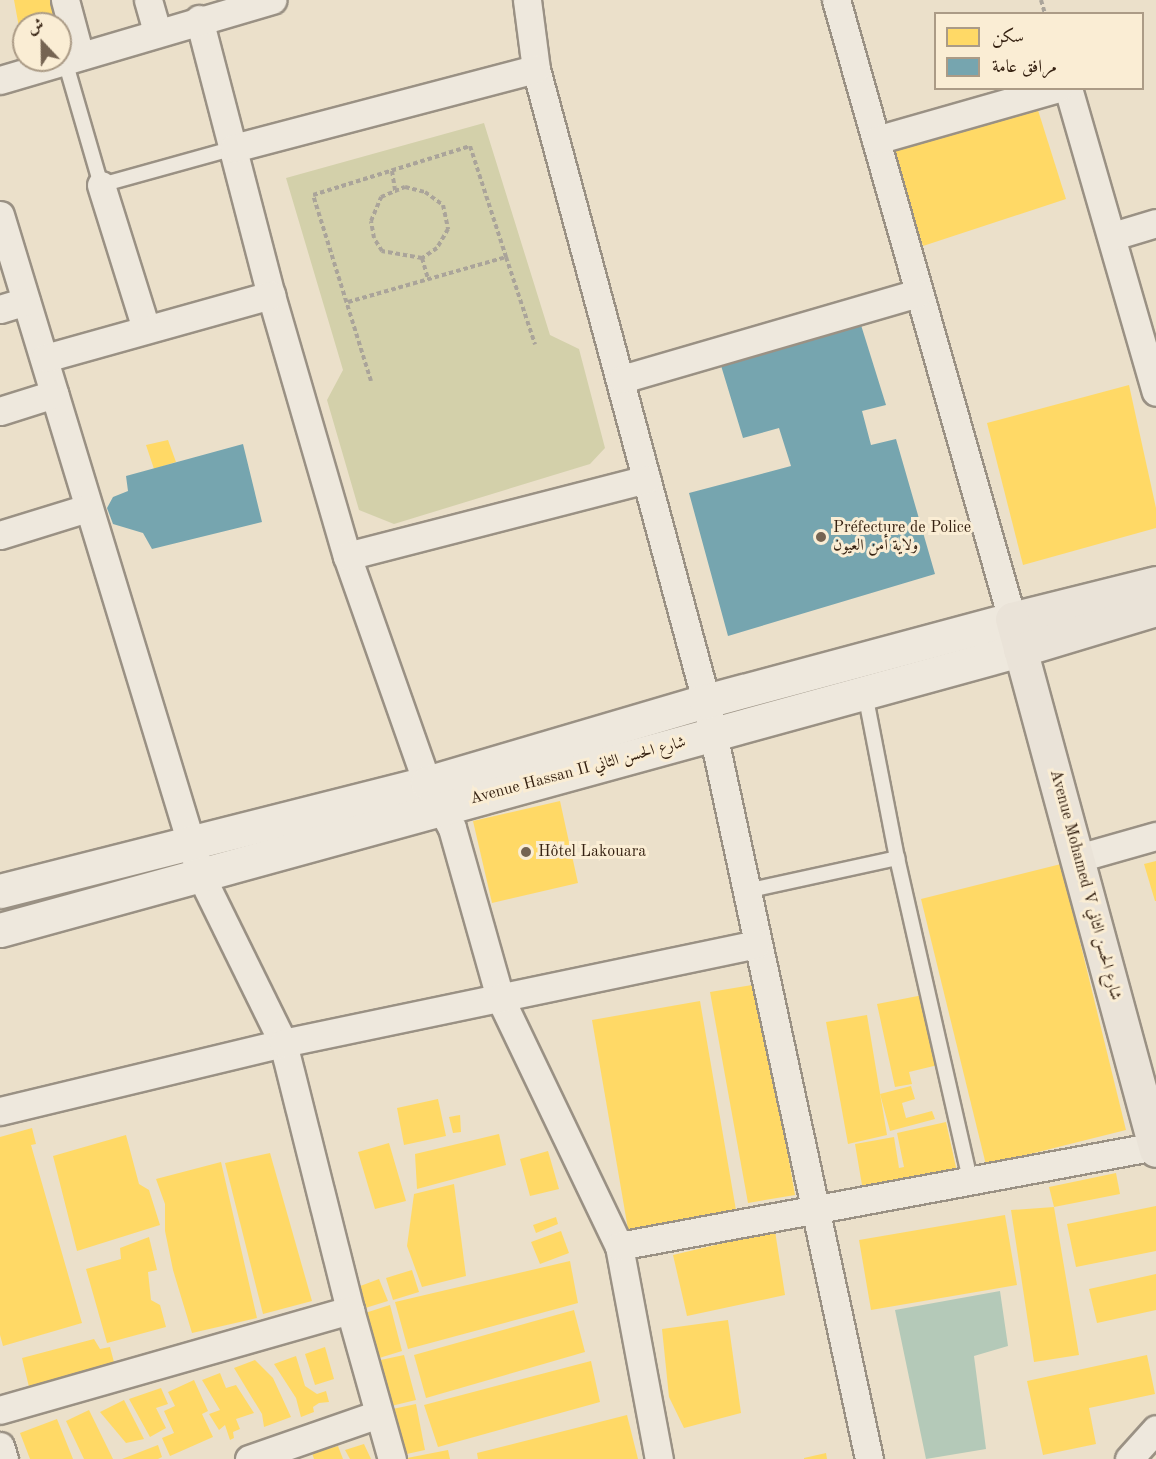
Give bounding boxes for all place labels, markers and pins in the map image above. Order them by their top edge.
place label: Préfecture de Police ولاية أمن العيون [833,518,971,556]
marker: Préfecture de Police ولاية أمن العيون [814,530,828,544]
place label: Hôtel Lakouara [538,842,646,862]
marker: Hôtel Lakouara [519,845,533,859]

